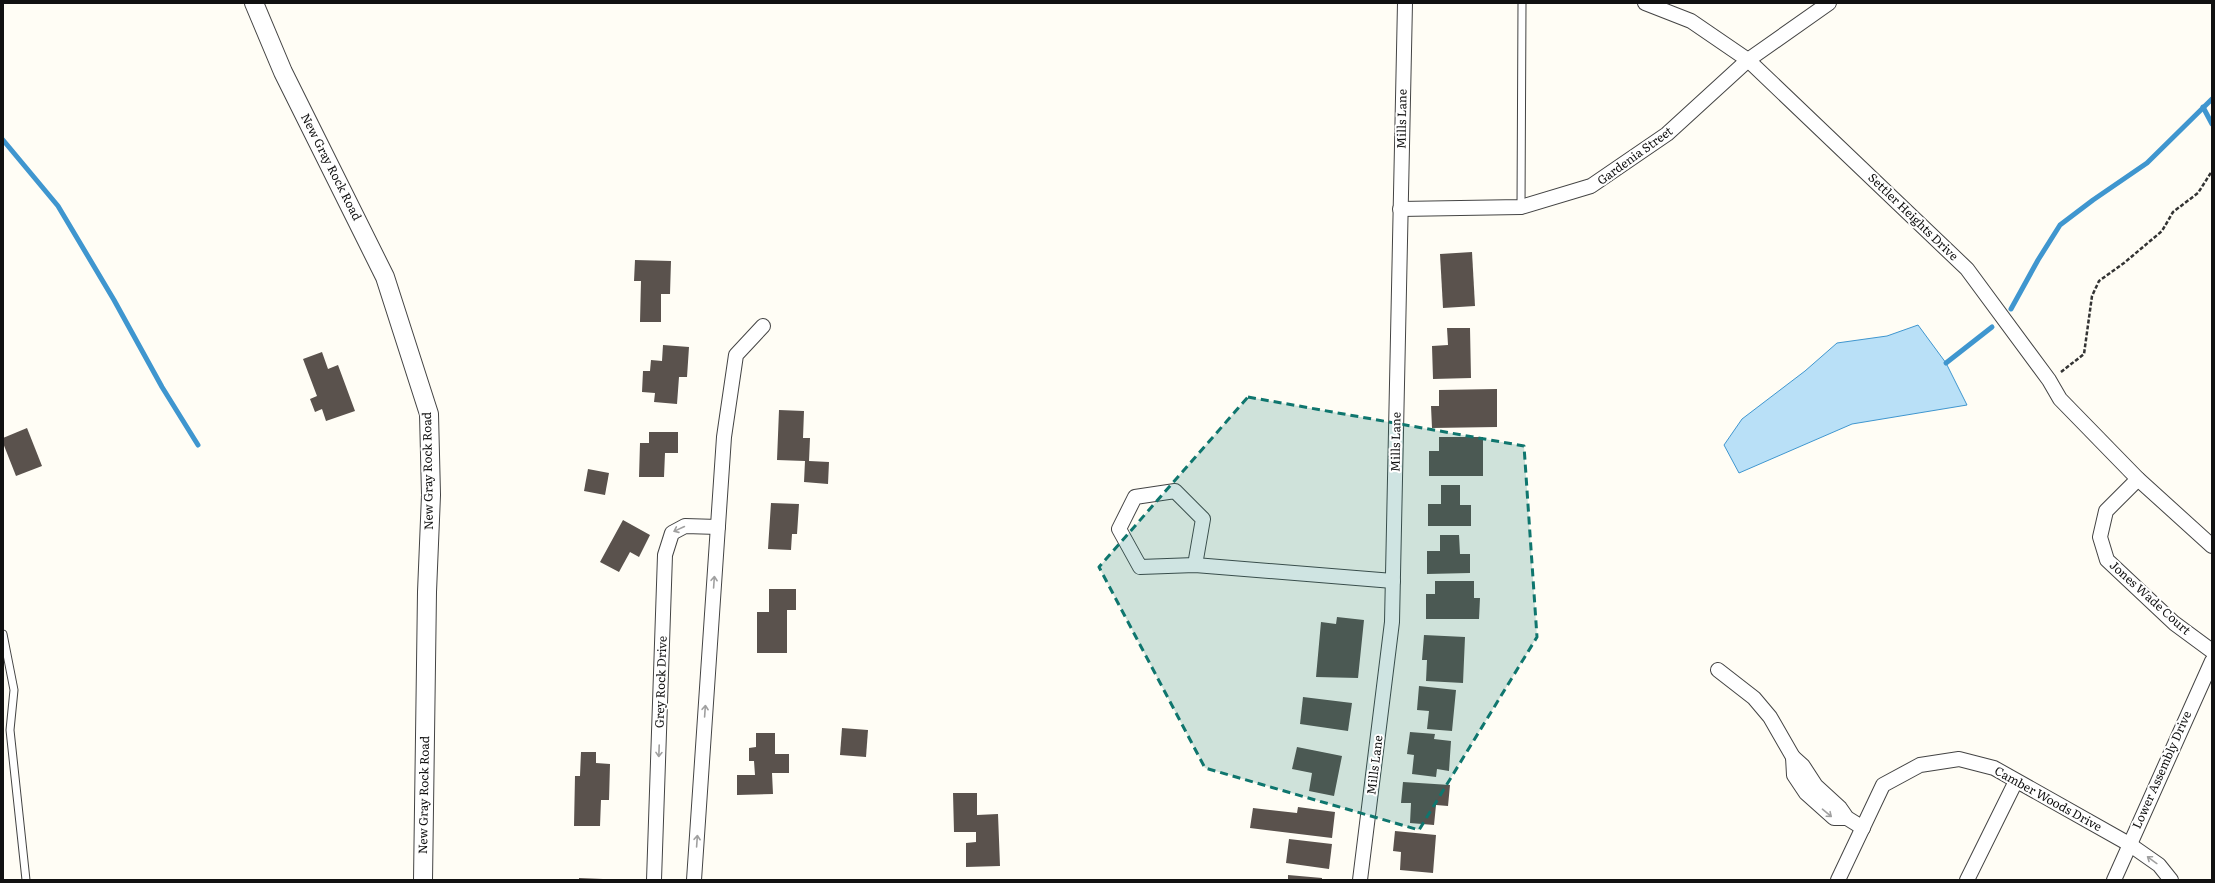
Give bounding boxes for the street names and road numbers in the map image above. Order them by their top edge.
street label: Mills Lane [1391,89,1411,149]
street label: New Gray Rock Road [297,110,367,224]
street label: Gardenia Street [1593,122,1676,189]
street label: Settler Heights Drive [1865,168,1963,264]
street label: New Gray Rock Road [417,411,437,530]
street label: Mills Lane [1385,412,1405,472]
street label: Jones Wade Court [2106,556,2195,639]
street label: Grey Rock Drive [649,635,671,728]
street label: Lower Assembly Drive [2127,708,2195,831]
street label: Mills Lane [1361,734,1387,796]
street label: New Gray Rock Road [413,735,433,854]
street label: Camber Woods Drive [1992,761,2105,835]

